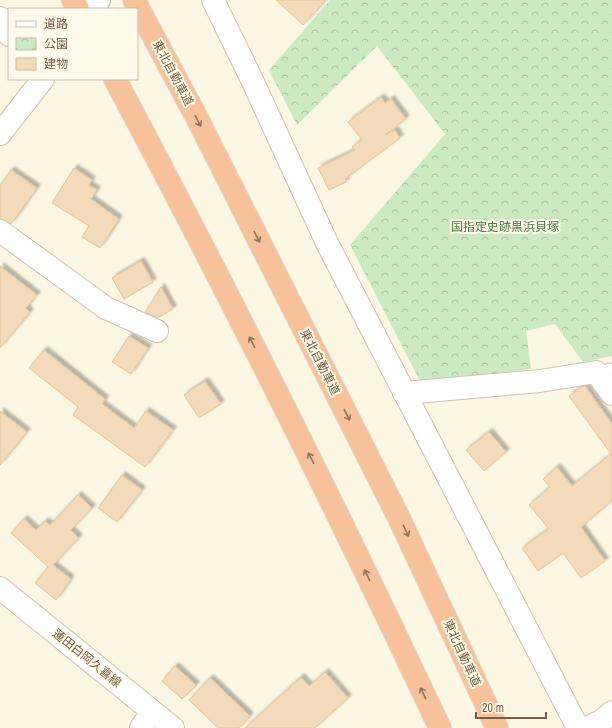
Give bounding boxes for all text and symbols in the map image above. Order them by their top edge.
legend [8,8,138,80]
text: 道路 [44,16,68,32]
text: 公園 [44,36,68,52]
street label: 東北自動車道 [149,37,197,109]
text: 建物 [44,56,68,72]
one-way arrow [195,115,202,127]
park label: 国指定史跡黒浜貝塚 [451,219,559,235]
one-way arrow [254,231,261,243]
street label: 東北自動車道 [297,326,343,398]
one-way arrow [248,336,255,348]
one-way arrow [344,409,351,421]
one-way arrow [306,453,314,465]
one-way arrow [403,525,410,537]
one-way arrow [363,570,370,582]
street label: 東北自動車道 [440,617,484,689]
street label: 蓮田白岡久喜線 [49,625,125,691]
one-way arrow [419,687,426,699]
scale bar [476,694,546,720]
text: 20 m [482,700,504,716]

